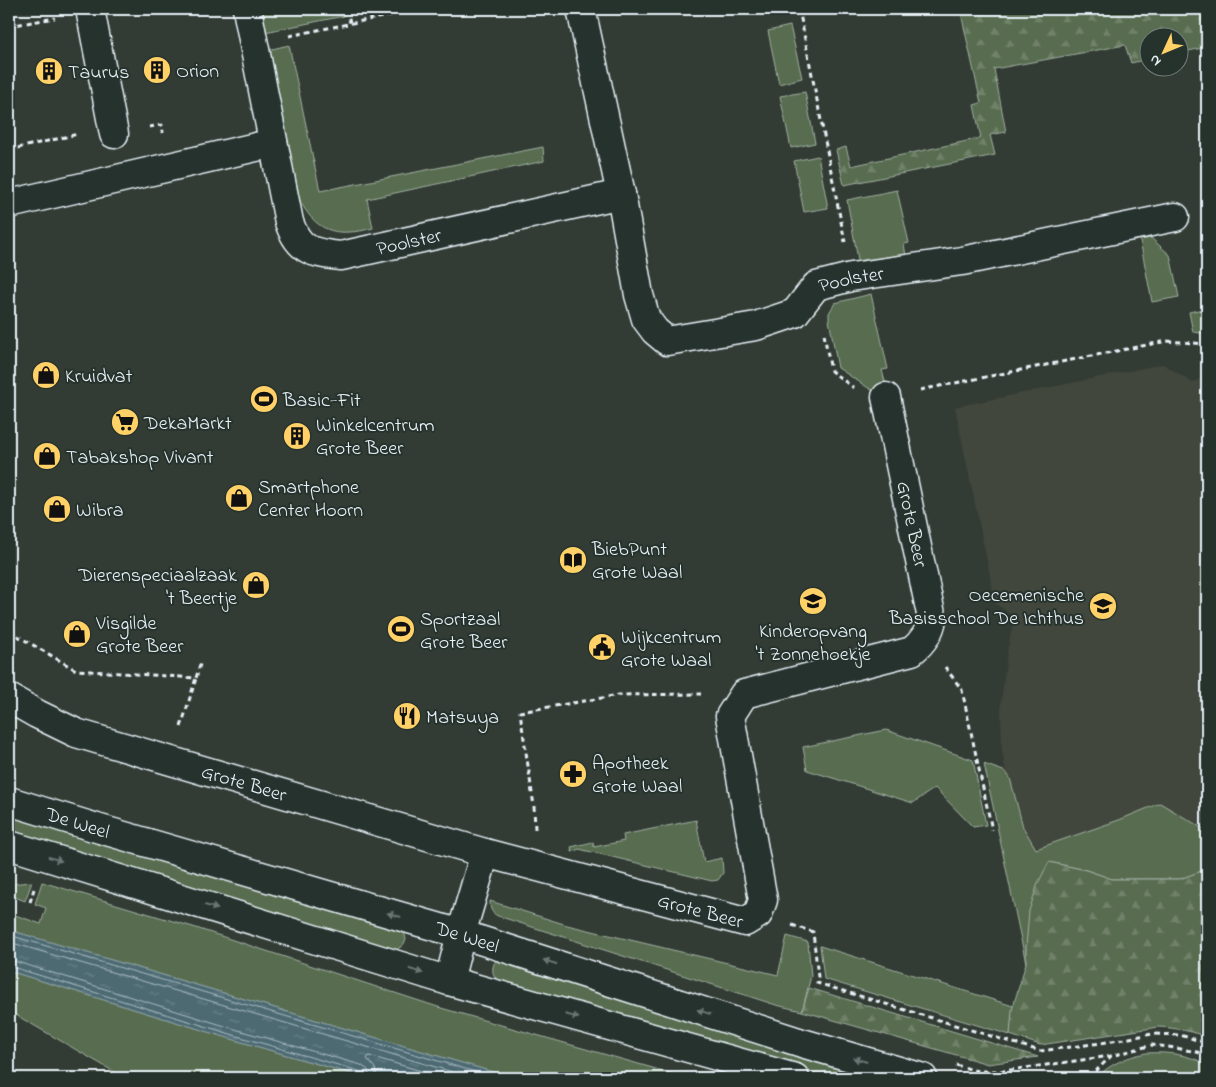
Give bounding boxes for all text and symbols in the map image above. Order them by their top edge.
north arrow [1138,28,1188,78]
text: N [1145,49,1167,71]
building icon: Orion [142,55,172,85]
building icon: Taurus [34,56,64,86]
place label: Orion [176,58,219,87]
place label: Taurus [68,59,129,88]
street label: Poolster [374,222,445,265]
street label: Poolster [816,260,887,302]
shop icon: Kruidvat [31,360,61,390]
place label: Kruidvat [65,363,133,392]
sports icon: Basic-Fit [249,384,279,414]
place label: Basic-Fit [282,387,361,416]
supermarket icon: DekaMarkt [110,407,140,437]
place label: DekaMarkt [143,410,232,439]
place label: Winkelcentrum Grote Beer [316,412,435,464]
building icon: Winkelcentrum Grote Beer [282,421,312,451]
shop icon: Tabakshop Vivant [32,441,62,471]
place label: Tabakshop Vivant [66,444,214,473]
place label: Smartphone Center Hoorn [258,474,363,526]
street label: Grote Beer [887,479,934,571]
shop icon: Smartphone Center Hoorn [224,483,254,513]
shop icon: Wibra [42,494,72,524]
place label: Wibra [76,497,124,526]
place label: BiebPunt Grote Waal [591,536,682,588]
library icon: BiebPunt Grote Waal [558,545,588,575]
place label: Dierenspeciaalzaak 't Beertje [78,562,237,614]
shop icon: Dierenspeciaalzaak 't Beertje [241,570,271,600]
place label: Oecemenische Basisschool De Ichthus [888,582,1084,634]
school or university icon: Kinderopvang 't Zonnehoekje [798,586,828,616]
school or university icon: Oecemenische Basisschool De Ichthus [1088,591,1118,621]
place label: Sportzaal Grote Beer [420,606,508,658]
place label: Visgilde Grote Beer [95,610,184,662]
sports icon: Sportzaal Grote Beer [386,614,416,644]
place label: Kinderopvang 't Zonnehoekje [756,618,870,670]
shop icon: Visgilde Grote Beer [62,619,92,649]
place label: Wijkcentrum Grote Waal [621,624,721,676]
public building icon: Wijkcentrum Grote Waal [587,632,617,662]
restaurant icon: Matsuya [392,701,422,731]
place label: Matsuya [426,704,499,733]
place label: Apotheek Grote Waal [592,750,682,802]
street label: Grote Beer [198,759,290,811]
pharmacy icon: Apotheek Grote Waal [558,759,588,789]
street label: De Weel [41,801,112,848]
one-way arrow [48,856,63,863]
street label: Grote Beer [654,887,747,938]
one-way arrow [203,904,218,912]
one-way arrow [387,910,402,918]
street label: De Weel [430,915,502,962]
one-way arrow [542,958,557,965]
one-way arrow [409,967,424,975]
one-way arrow [697,1007,712,1015]
one-way arrow [565,1012,580,1020]
one-way arrow [852,1055,867,1063]

